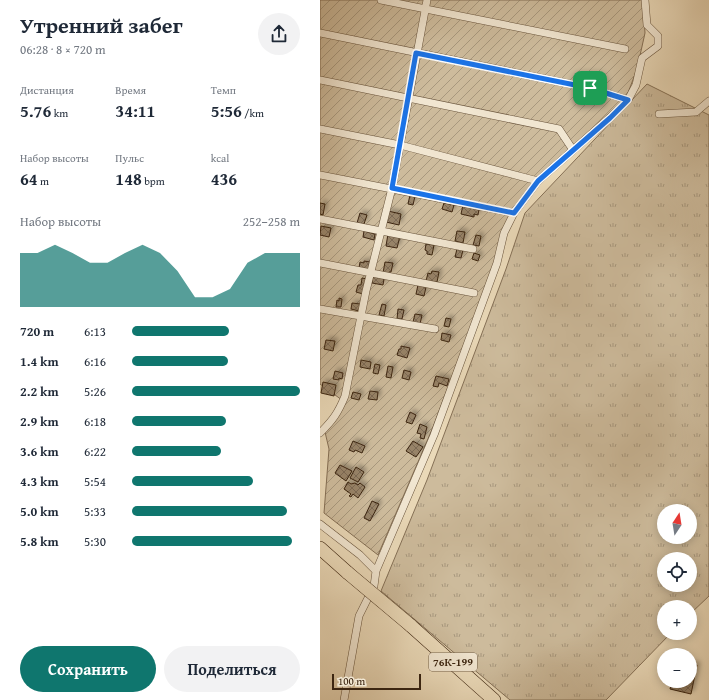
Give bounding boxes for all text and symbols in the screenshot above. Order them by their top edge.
text: Утренний забег [20,9,183,41]
button: share [258,13,300,55]
text: 06:28 · 8 × 720 m [20,40,106,59]
pin [573,71,607,105]
icon: arrive [579,77,601,99]
text: Дистанция [20,82,74,98]
text: Время [115,82,146,98]
text: Темп [211,82,236,98]
text: 5.76 [20,98,51,123]
text: 34:11 [115,98,155,123]
text: 5:56 [211,98,242,123]
text: km [51,105,68,121]
text: /km [242,105,264,121]
text: Набор высоты [20,150,89,166]
text: Пульс [115,150,144,166]
text: kcal [211,150,229,166]
text: 64 [20,166,38,191]
text: 148 [115,166,142,191]
text: 436 [211,166,237,191]
text: m [38,173,49,189]
text: bpm [142,173,165,189]
text: Набор высоты [20,212,101,231]
text: 252–258 m [243,212,300,231]
text: 720 m [20,322,54,341]
text: 6:13 [84,322,106,341]
text: 1.4 km [20,352,59,371]
text: 6:16 [84,352,106,371]
text: 2.2 km [20,382,59,401]
text: 5:26 [84,382,106,401]
text: 2.9 km [20,412,59,431]
text: 6:18 [84,412,106,431]
text: 3.6 km [20,442,59,461]
text: 6:22 [84,442,106,461]
text: 4.3 km [20,472,59,491]
text: 5:54 [84,472,106,491]
text: 5.0 km [20,502,59,521]
text: 5:33 [84,502,106,521]
north arrow [657,504,697,544]
map controls [657,504,697,688]
text: 5.8 km [20,532,59,551]
text: 5:30 [84,532,106,551]
button: locate [657,552,697,592]
button: + [657,600,697,640]
button: Сохранить [20,646,156,692]
button: Поделиться [164,646,300,692]
button: − [657,648,697,688]
road number: 76К-199 [429,653,477,671]
scale bar [332,672,421,691]
text: 100 m [338,673,365,689]

